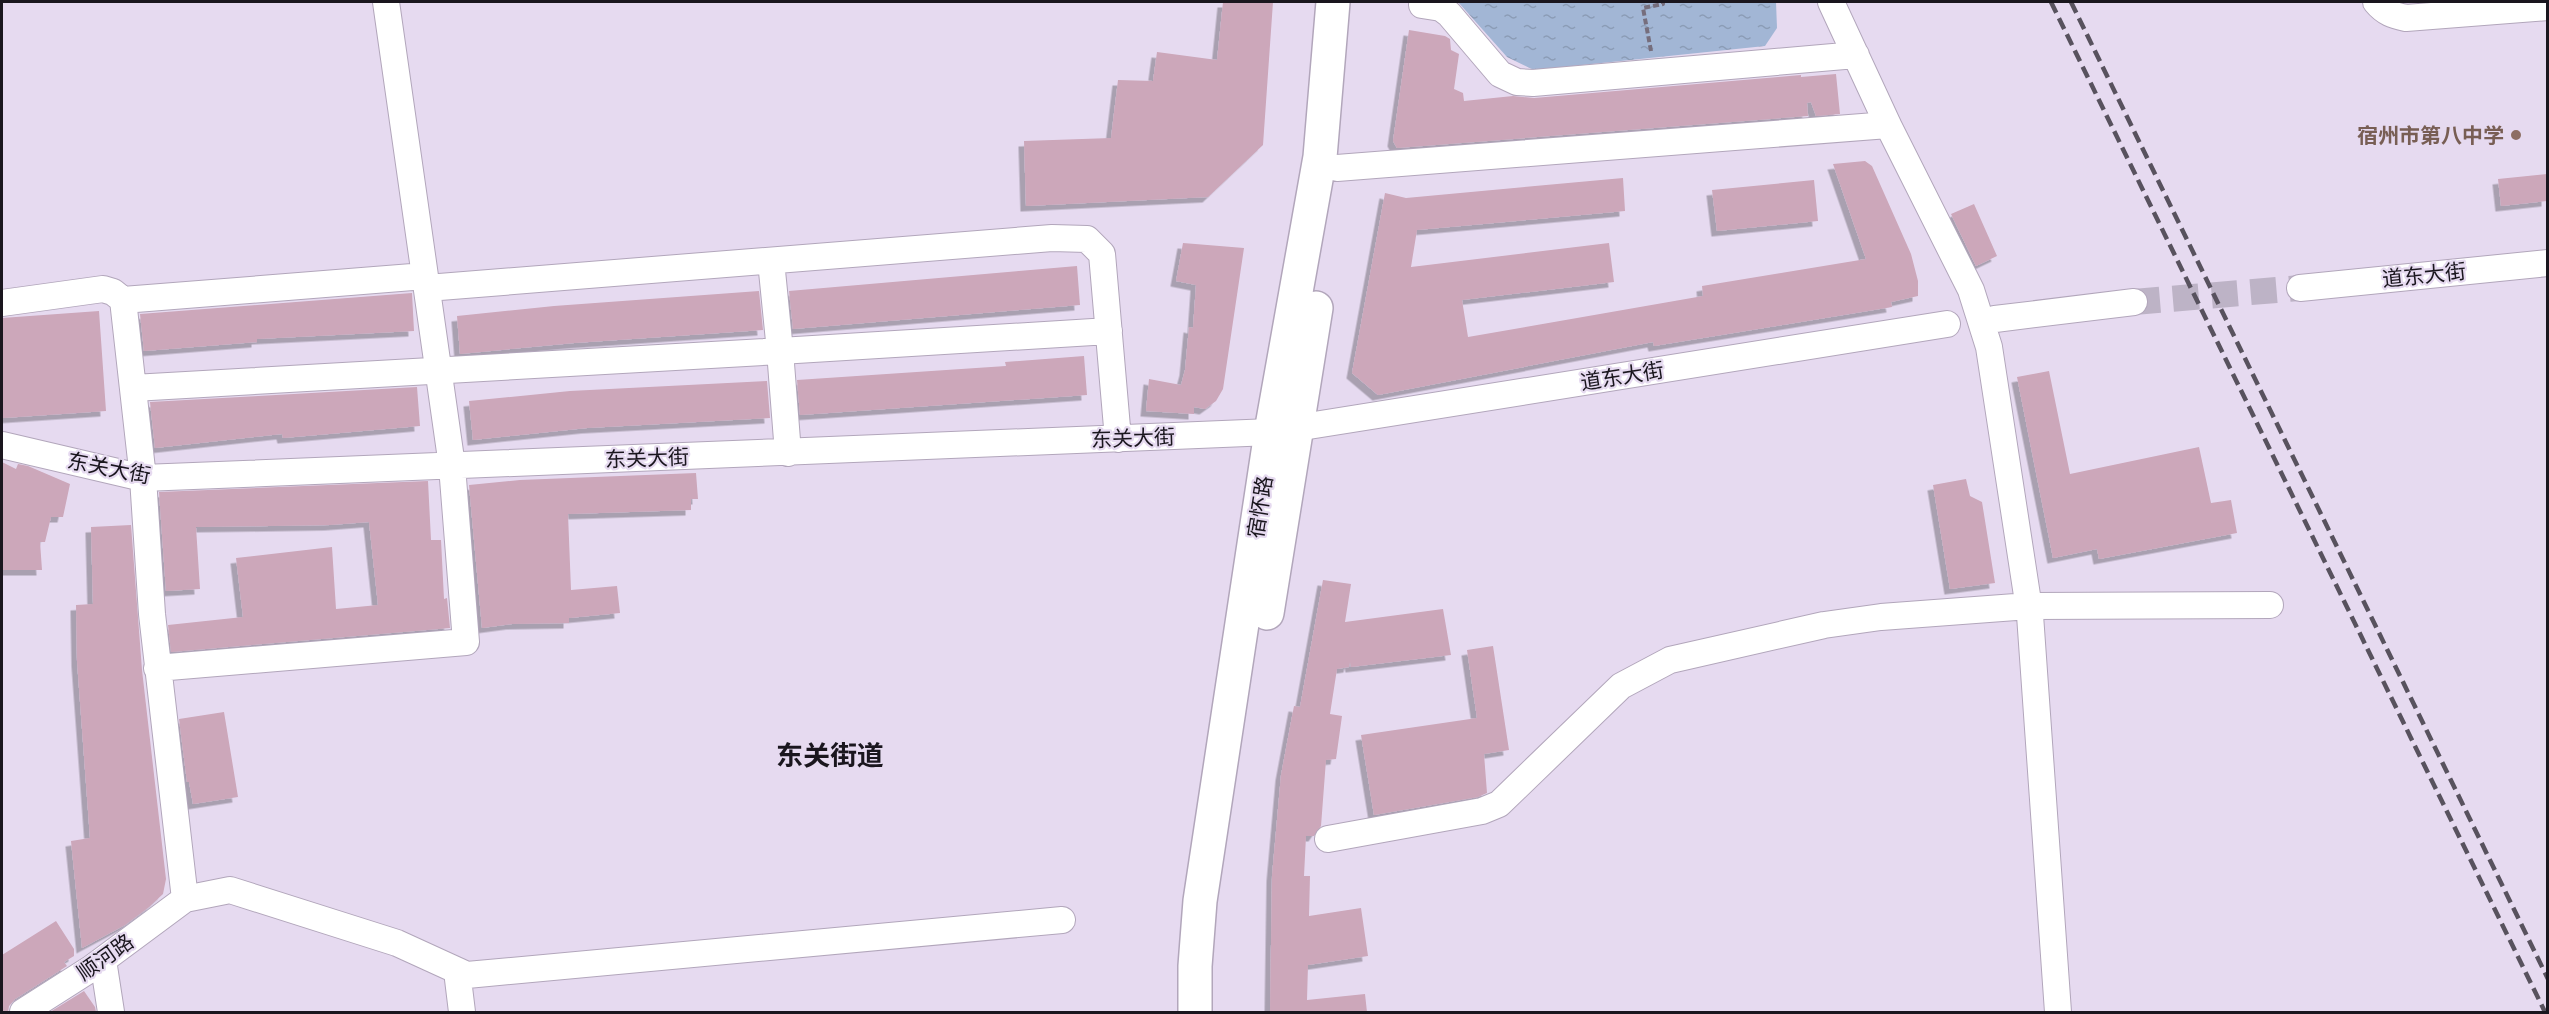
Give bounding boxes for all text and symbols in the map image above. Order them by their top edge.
place label: 宿州市第八中学 [2357,122,2504,149]
marker: 宿州市第八中学 [2509,128,2523,142]
street label: 道东大街 [2381,257,2467,293]
street label: 道东大街 [1578,356,1666,396]
street label: 东关大街 [1091,423,1175,453]
street label: 东关大街 [605,443,689,473]
street label: 东关大街 [65,447,153,489]
street label: 宿怀路 [1242,474,1278,540]
district label: 东关街道 [776,738,884,773]
street label: 顺河路 [71,928,139,986]

